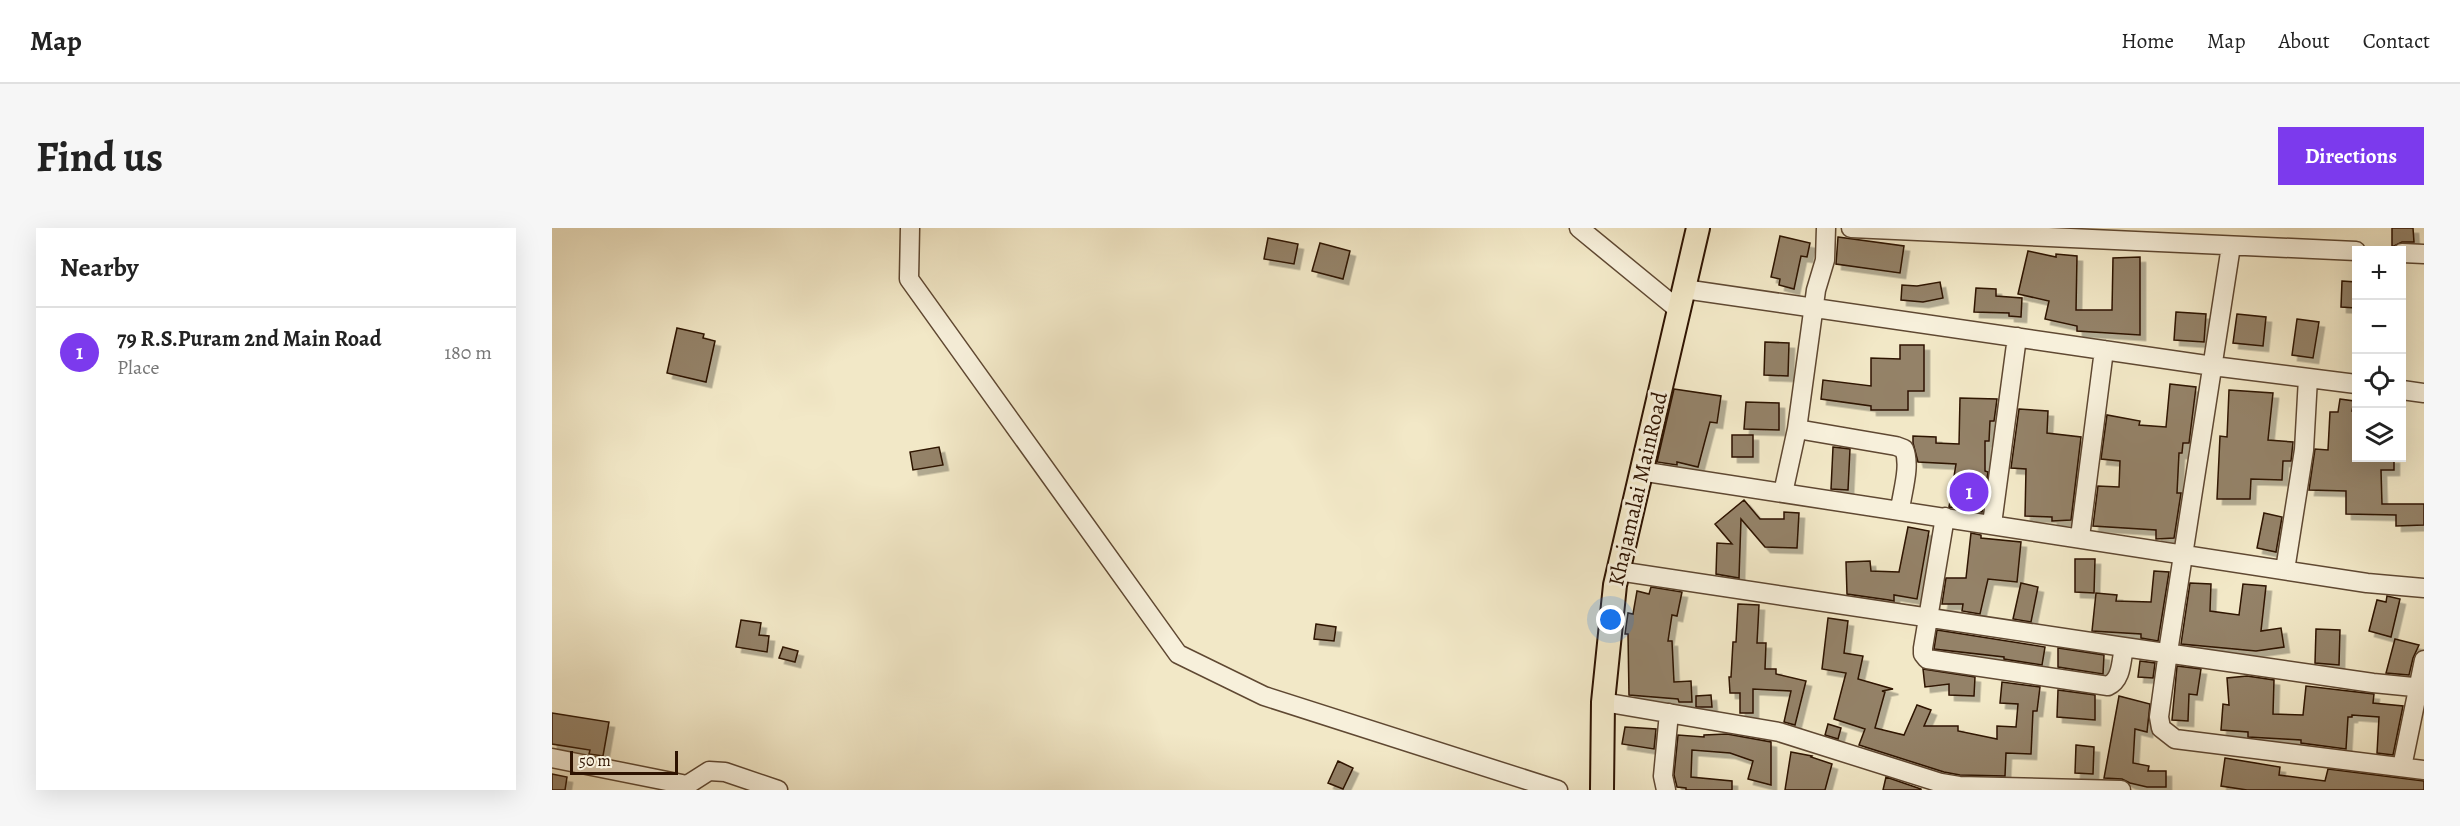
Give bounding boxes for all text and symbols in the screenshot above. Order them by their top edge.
text: Map [30,22,82,60]
text: Home [2121,27,2174,55]
text: Map [2207,27,2245,55]
text: About [2278,27,2330,55]
text: Contact [2363,27,2430,55]
button: Directions [2278,127,2424,185]
text: Find us [36,128,163,185]
map controls [2352,246,2406,462]
button: + [2352,246,2406,300]
text: Nearby [60,250,139,285]
button: − [2352,300,2406,354]
text: 79 R.S.Puram 2nd Main Road [117,324,382,354]
text: 1 [76,339,83,366]
text: 180 m [444,339,492,366]
text: Place [117,354,159,381]
button: locate [2352,354,2406,408]
street label: Khajamalai MainRoad [1601,389,1675,589]
button: layers [2352,408,2406,462]
pin: 1 [1950,470,1988,514]
your location [1596,605,1625,634]
scale bar [570,748,678,776]
text: 50 m [579,750,611,772]

